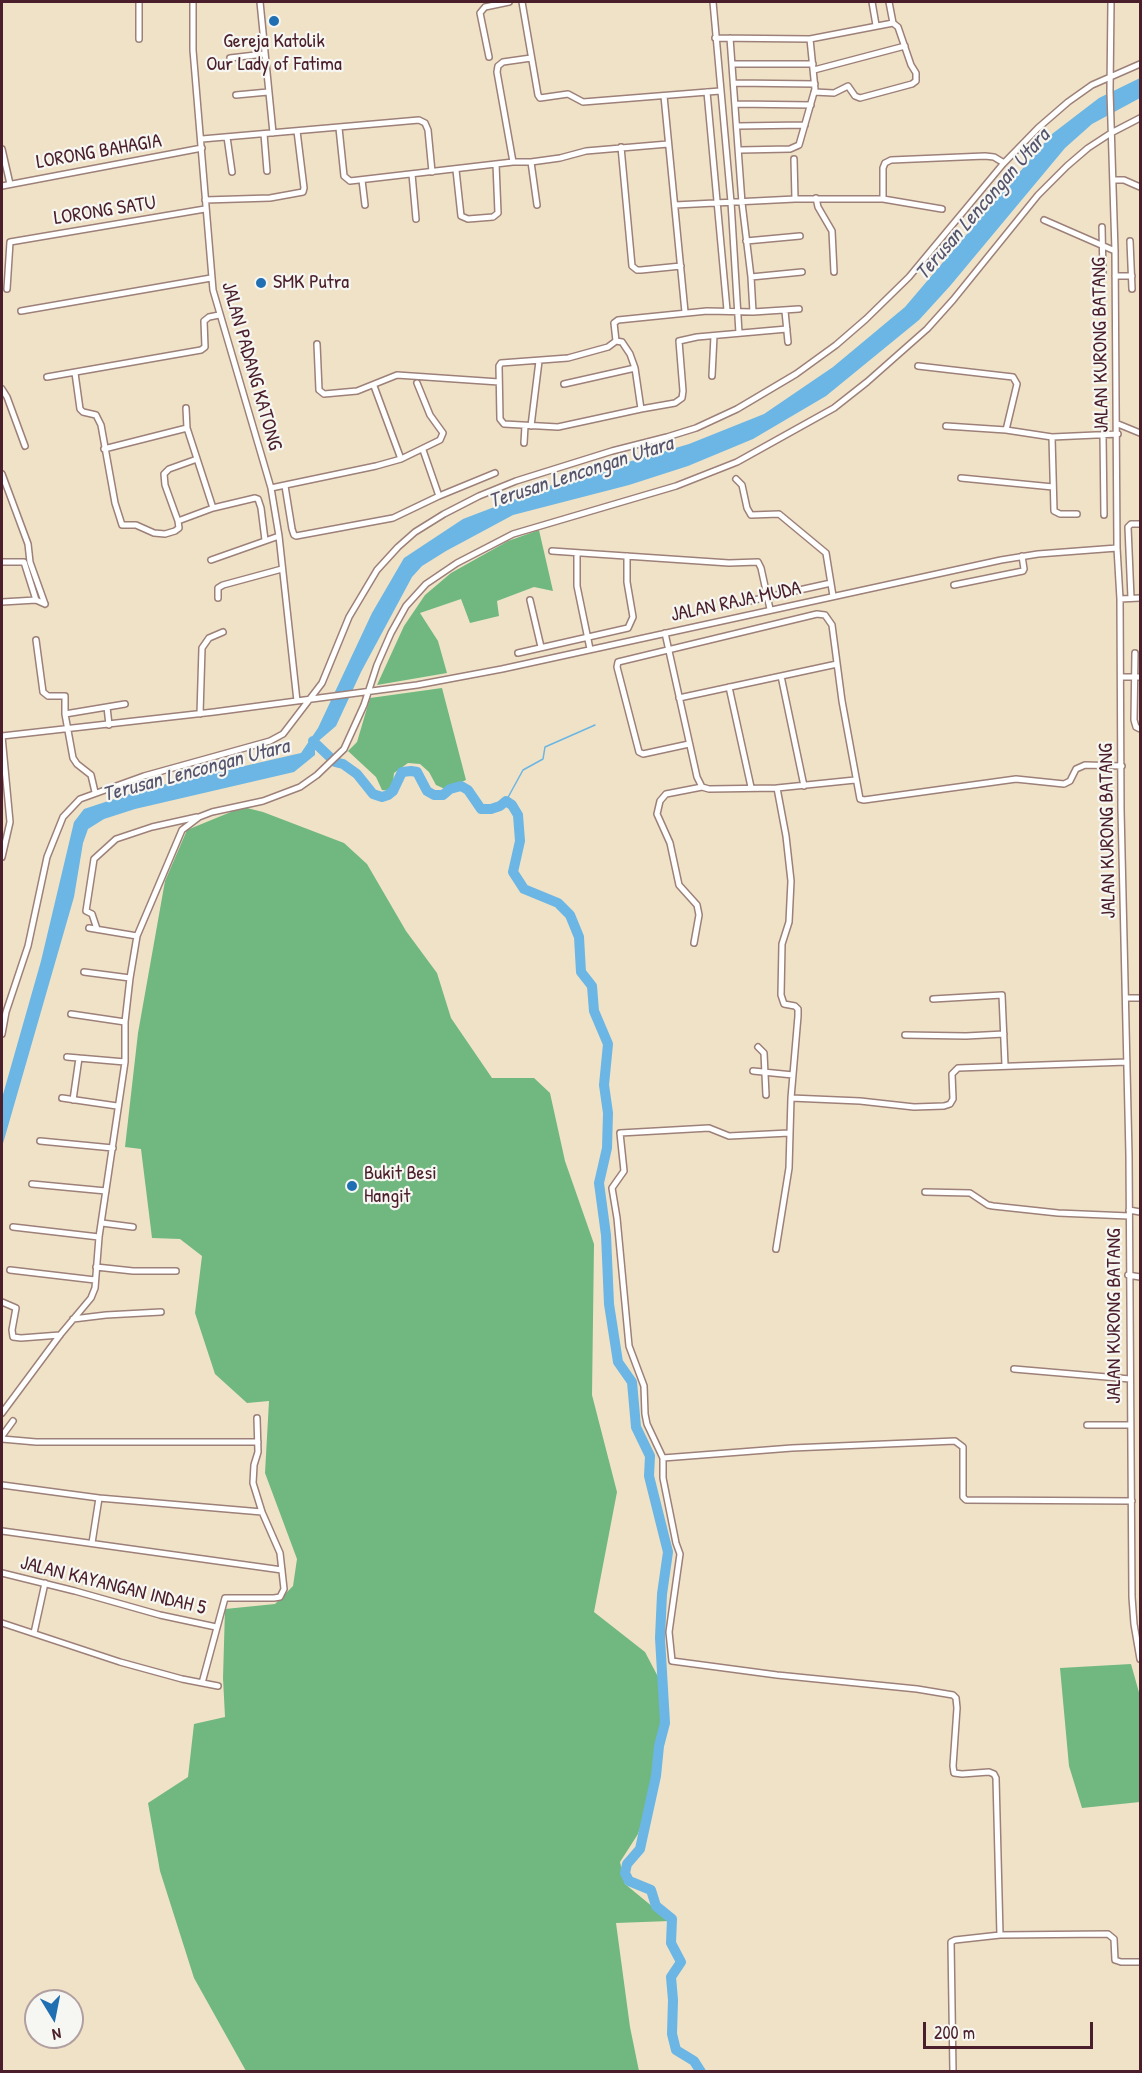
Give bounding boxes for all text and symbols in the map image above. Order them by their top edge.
marker: Gereja Katolik Our Lady of Fatima [267,14,281,28]
place label: Gereja Katolik Our Lady of Fatima [206,30,342,77]
water label: Terusan Lencongan Utara [910,124,1056,286]
street label: LORONG BAHAGIA [35,129,163,175]
street label: LORONG SATU [52,191,158,231]
street label: JALAN KURONG BATANG [1087,257,1115,433]
place label: SMK Putra [273,271,349,295]
marker: SMK Putra [254,276,268,290]
street label: JALAN PADANG KATONG [215,279,287,453]
water label: Terusan Lencongan Utara [486,431,676,515]
street label: JALAN RAJA MUDA [669,577,803,627]
water label: Terusan Lencongan Utara [100,734,292,808]
street label: JALAN KURONG BATANG [1094,743,1122,919]
place label: Bukit Besi Hangit [364,1162,437,1209]
marker: Bukit Besi Hangit [345,1179,359,1193]
street label: JALAN KURONG BATANG [1103,1228,1127,1404]
street label: JALAN KAYANGAN INDAH 5 [18,1551,208,1621]
north arrow [24,1989,84,2049]
scale bar [926,2010,1096,2048]
text: 200 m [934,2020,975,2045]
text: N [51,2023,63,2046]

